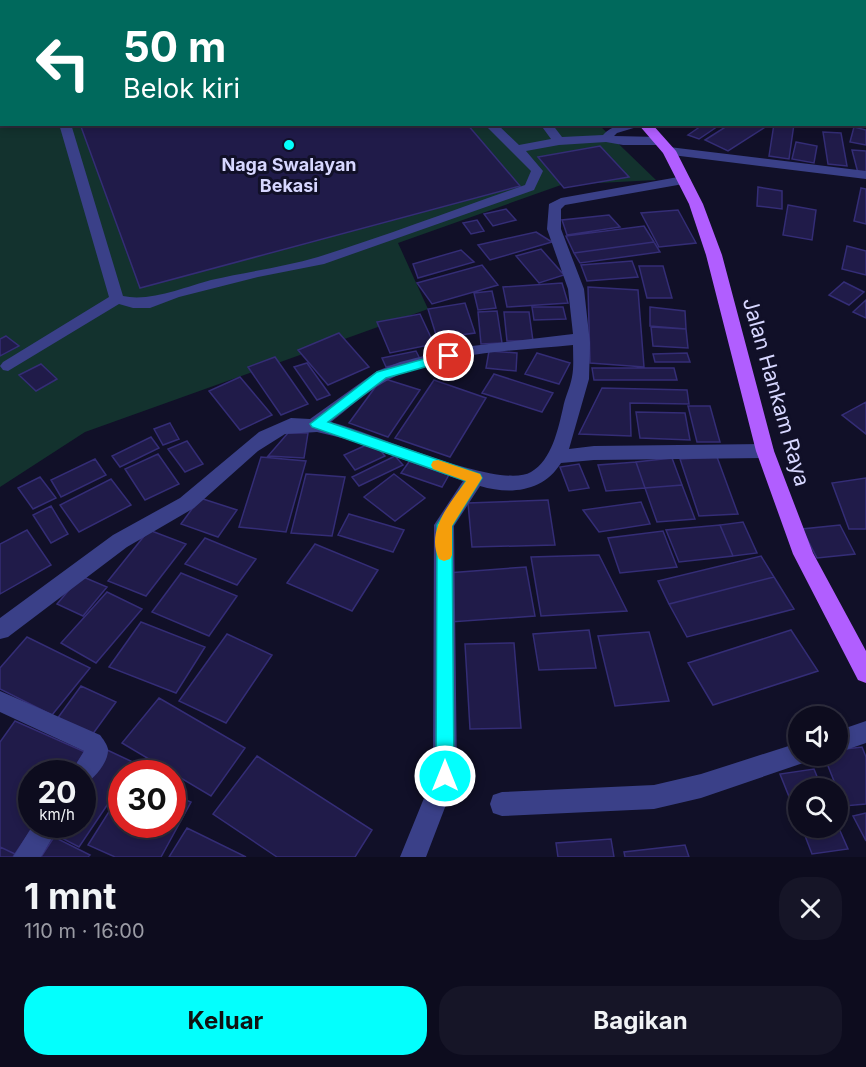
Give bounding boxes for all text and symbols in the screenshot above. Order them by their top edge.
text: 50 m [123,21,226,72]
icon: left [24,24,102,102]
text: Belok kiri [123,72,240,105]
marker: Naga Swalayan Bekasi [282,138,296,152]
place label: Naga Swalayan Bekasi [221,154,357,196]
street label: Jalan Hankam Raya [738,295,815,489]
pin [423,330,474,381]
icon: arrive [432,339,465,372]
map controls [788,706,848,838]
button: sound [788,706,848,766]
position arrow [413,744,477,808]
speed limit sign: 30 [108,760,186,838]
text: 20 [37,774,77,810]
button: search [788,778,848,838]
text: km/h [39,805,75,824]
text: 1 mnt [24,874,117,918]
button: close [779,877,842,940]
text: 110 m · 16:00 [24,919,145,943]
button: Keluar [24,986,427,1055]
button: Bagikan [439,986,842,1055]

